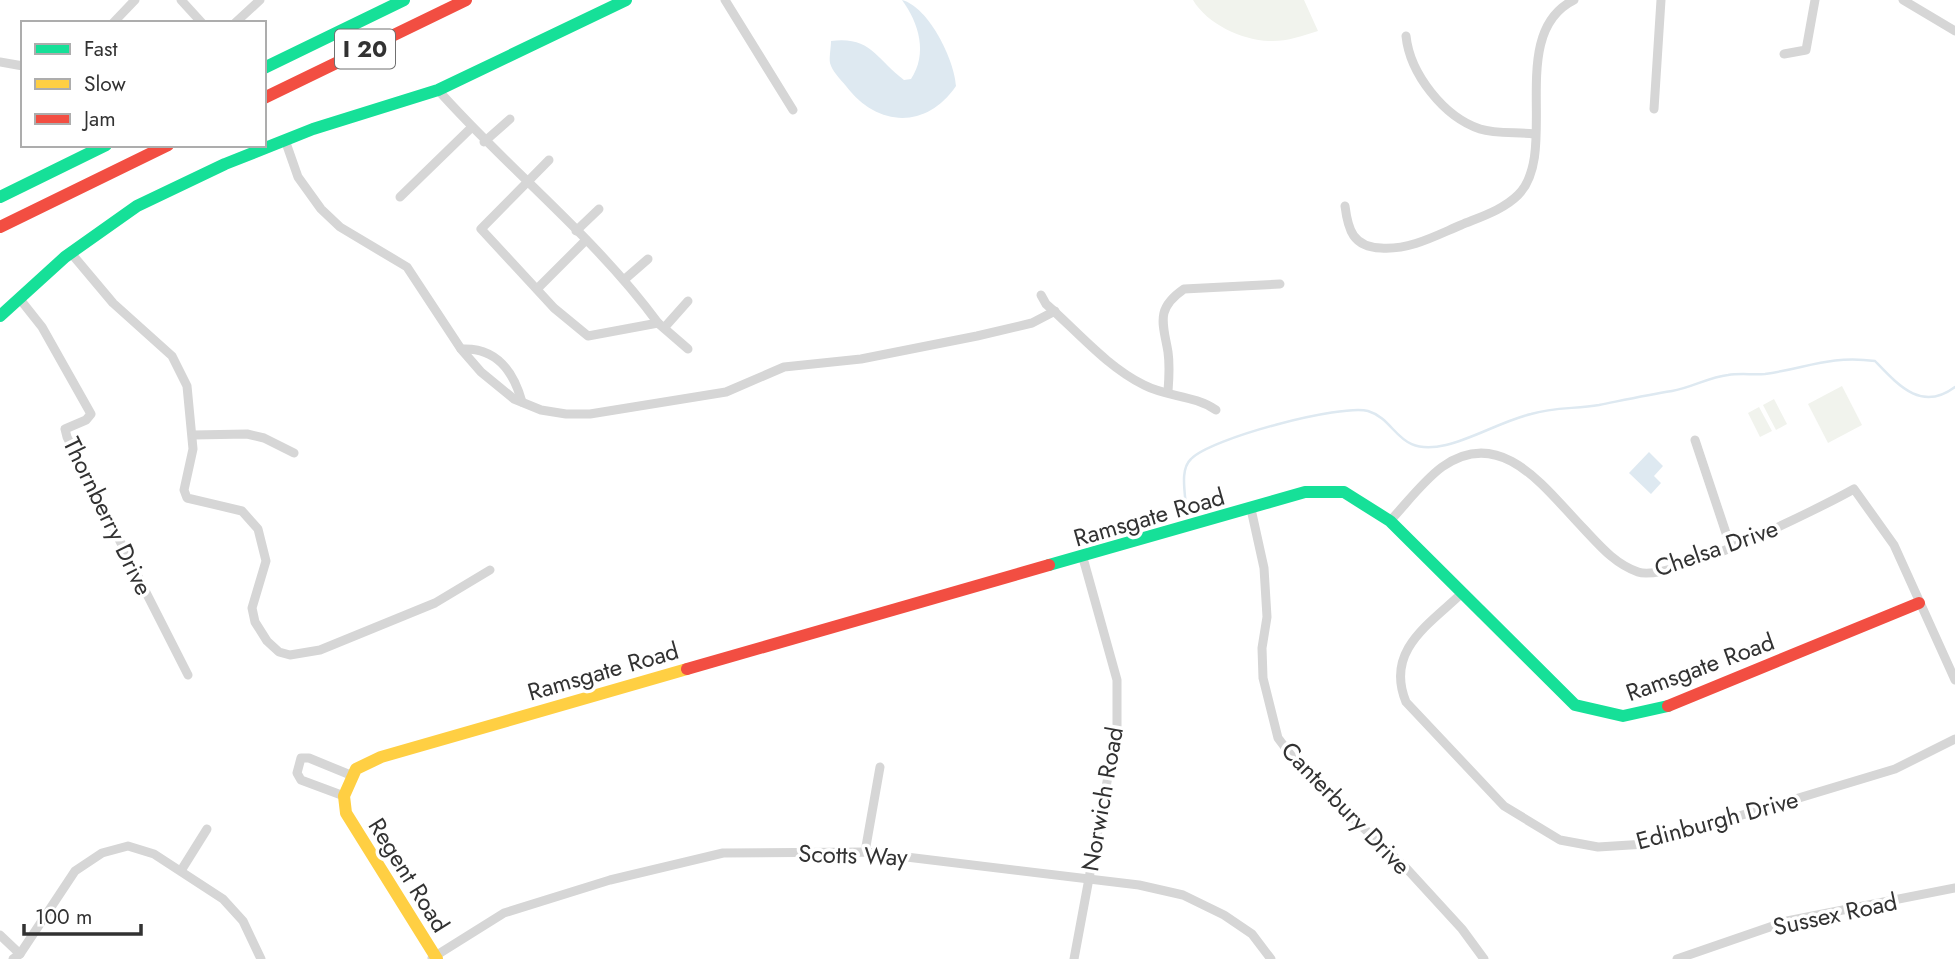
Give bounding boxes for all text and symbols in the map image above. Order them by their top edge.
legend [21,21,266,147]
road number: I 20 [335,30,395,68]
text: Fast [84,34,117,64]
text: Slow [84,69,126,99]
text: Jam [81,104,116,134]
street label: Thornberry Drive [55,431,161,601]
street label: Ramsgate Road [1069,479,1229,555]
street label: Chelsa Drive [1649,511,1783,585]
street label: Ramsgate Road [1621,624,1779,710]
street label: Ramsgate Road [523,633,683,709]
street label: Norwich Road [1072,724,1132,874]
street label: Canterbury Drive [1273,734,1419,882]
street label: Edinburgh Drive [1632,782,1802,858]
street label: Regent Road [360,811,458,939]
street label: Scotts Way [798,836,909,874]
street label: Sussex Road [1770,884,1900,944]
scale bar [24,892,142,936]
text: 100 m [35,902,92,932]

